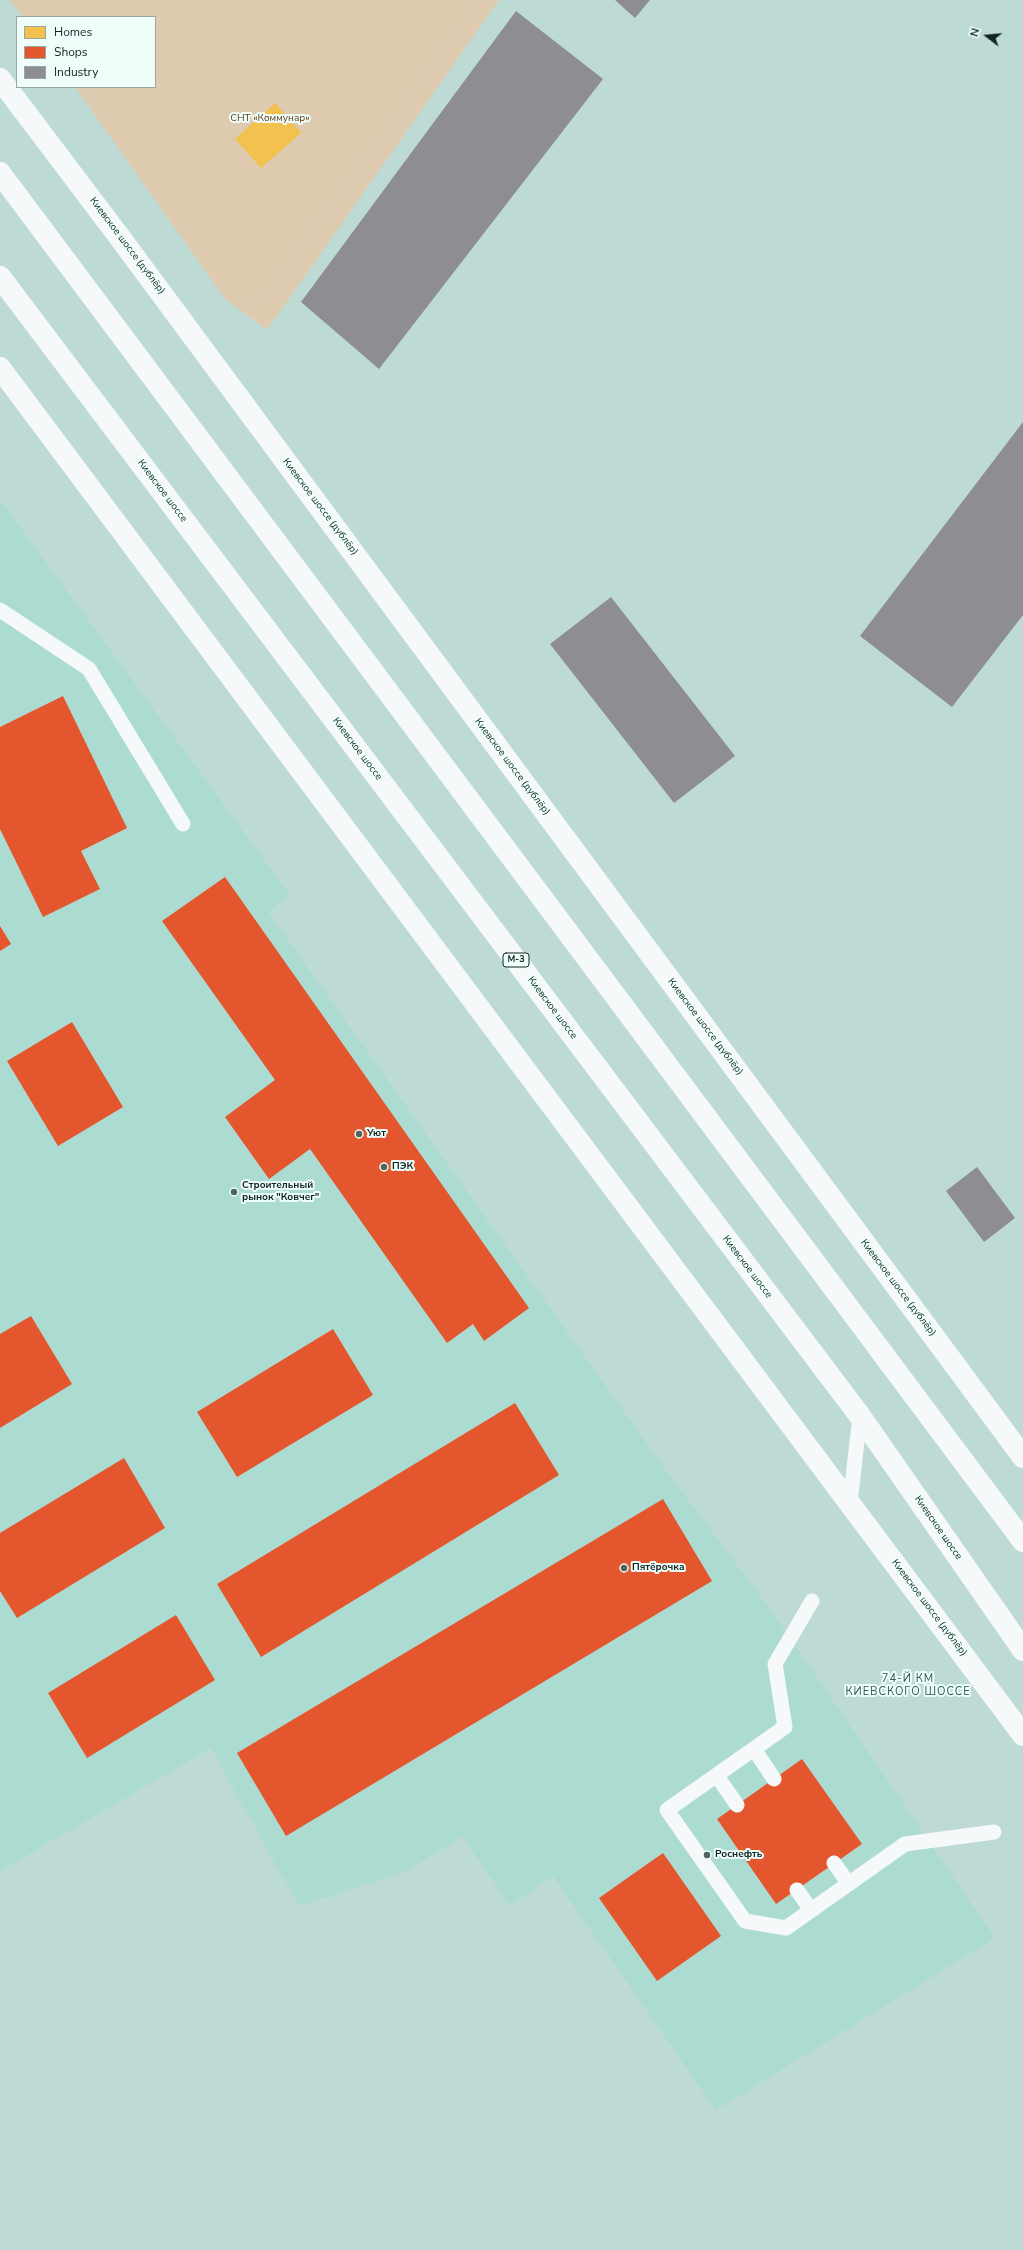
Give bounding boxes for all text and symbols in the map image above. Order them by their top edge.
legend [16,16,156,88]
north arrow [967,16,1007,56]
text: Homes [54,24,92,40]
text: N [967,27,983,39]
text: Shops [54,44,88,60]
text: Industry [54,64,98,80]
park label: СНТ «Коммунар» [230,113,310,125]
street label: Киевское шоссе (дублёр) [87,195,167,297]
street label: Киевское шоссе (дублёр) [280,456,360,558]
street label: Киевское шоссе [135,457,189,525]
street label: Киевское шоссе [330,715,384,783]
street label: Киевское шоссе (дублёр) [472,716,552,818]
road number: М-3 [503,953,529,967]
street label: Киевское шоссе [525,974,579,1042]
street label: Киевское шоссе (дублёр) [665,976,745,1078]
place label: Уют [367,1128,386,1140]
marker: Уют [354,1129,364,1139]
place label: ПЭК [392,1161,413,1173]
marker: ПЭК [379,1162,389,1172]
place label: Строительный рынок "Ковчег" [242,1180,319,1204]
marker: Строительный рынок "Ковчег" [229,1187,239,1197]
street label: Киевское шоссе [720,1233,774,1301]
street label: Киевское шоссе (дублёр) [858,1237,938,1339]
street label: Киевское шоссе [911,1494,965,1562]
street label: Киевское шоссе (дублёр) [889,1557,969,1659]
place label: Пятёрочка [632,1562,684,1574]
marker: Пятёрочка [619,1563,629,1573]
district label: 74-Й КМ КИЕВСКОГО ШОССЕ [845,1672,971,1698]
place label: Роснефть [715,1849,762,1861]
marker: Роснефть [702,1850,712,1860]

